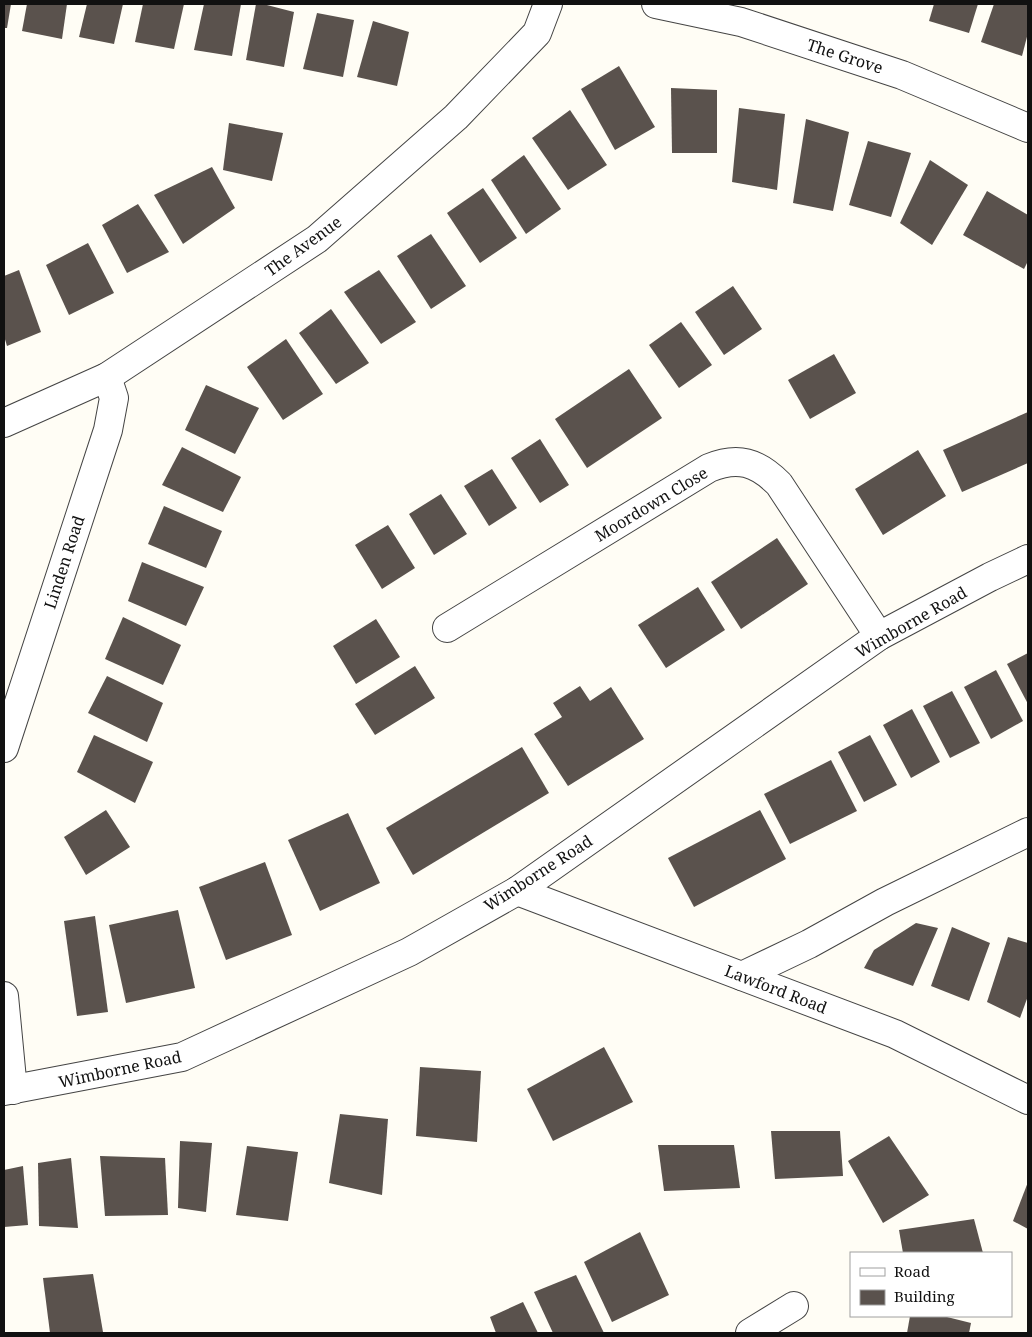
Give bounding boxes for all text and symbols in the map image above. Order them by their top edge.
street label: The Grove [804,33,886,79]
street label: The Avenue [260,211,346,281]
street label: Moordown Close [590,462,712,546]
street label: Linden Road [39,512,89,611]
street label: Wimborne Road [851,581,971,663]
street label: Wimborne Road [480,830,597,916]
street label: Lawford Road [722,959,831,1019]
street label: Wimborne Road [56,1045,184,1093]
legend [850,1252,1012,1317]
text: Road [894,1261,930,1281]
text: Building [894,1286,955,1306]

